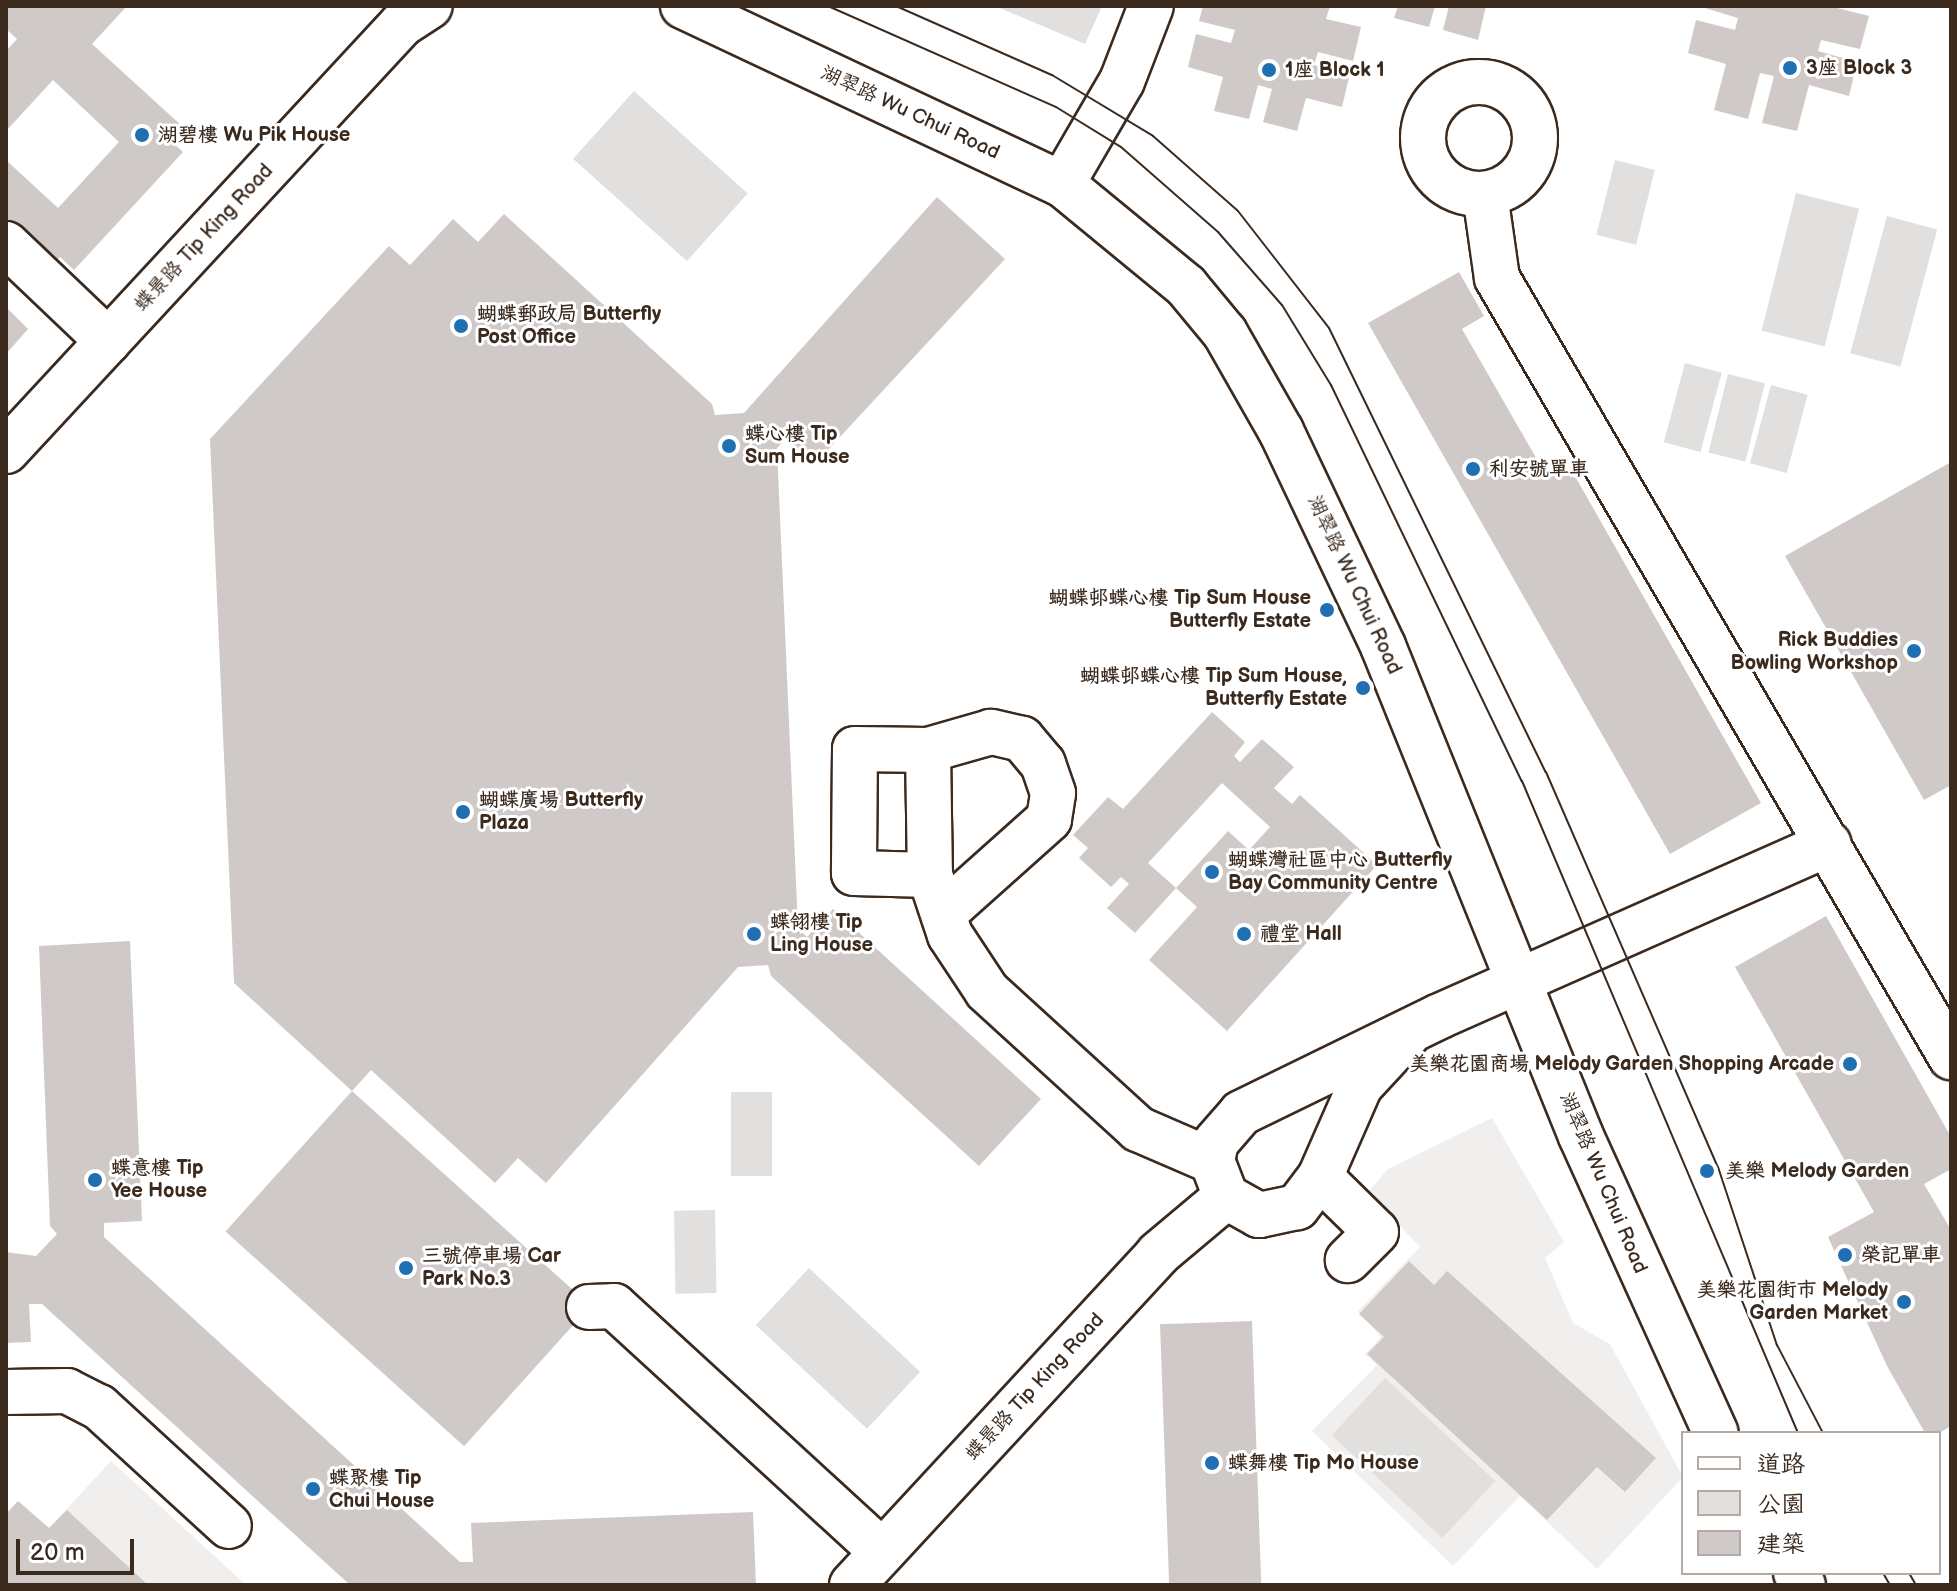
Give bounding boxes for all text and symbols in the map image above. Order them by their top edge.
place label: 3座 Block 3 [1806,56,1912,80]
place label: 1座 Block 1 [1285,58,1385,82]
marker: 3座 Block 3 [1781,59,1799,77]
street label: 湖翠路 Wu Chui Road [817,61,1003,165]
marker: 1座 Block 1 [1260,61,1278,79]
place label: 湖碧樓 Wu Pik House [158,123,350,147]
marker: 湖碧樓 Wu Pik House [133,126,151,144]
street label: 蝶景路 Tip King Road [130,159,278,317]
place label: 蝴蝶郵政局 Butterfly Post Office [477,302,661,349]
marker: 蝴蝶郵政局 Butterfly Post Office [452,317,470,335]
place label: 蝶心樓 Tip Sum House [745,422,850,469]
marker: 蝶心樓 Tip Sum House [720,437,738,455]
place label: 利安號單車 [1489,457,1589,481]
marker: 利安號單車 [1464,460,1482,478]
street label: 湖翠路 Wu Chui Road [1302,492,1406,678]
place label: 蝴蝶邨蝶心樓 Tip Sum House Butterfly Estate [1049,586,1311,633]
marker: 蝴蝶邨蝶心樓 Tip Sum House Butterfly Estate [1318,601,1336,619]
place label: Rick Buddies Bowling Workshop [1731,628,1898,675]
marker: Rick Buddies Bowling Workshop [1905,642,1923,660]
place label: 蝴蝶邨蝶心樓 Tip Sum House, Butterfly Estate [1080,664,1347,711]
marker: 蝴蝶邨蝶心樓 Tip Sum House, Butterfly Estate [1354,679,1372,697]
place label: 蝴蝶廣場 Butterfly Plaza [479,788,643,835]
marker: 蝴蝶廣場 Butterfly Plaza [454,803,472,821]
place label: 蝴蝶灣社區中心 Butterfly Bay Community Centre [1228,848,1452,895]
marker: 蝴蝶灣社區中心 Butterfly Bay Community Centre [1203,863,1221,881]
place label: 蝶翎樓 Tip Ling House [770,910,873,957]
place label: 禮堂 Hall [1260,922,1342,946]
marker: 蝶翎樓 Tip Ling House [745,925,763,943]
marker: 禮堂 Hall [1235,925,1253,943]
place label: 美樂花園商場 Melody Garden Shopping Arcade [1409,1052,1834,1076]
marker: 美樂花園商場 Melody Garden Shopping Arcade [1841,1055,1859,1073]
street label: 湖翠路 Wu Chui Road [1554,1089,1652,1277]
place label: 蝶意樓 Tip Yee House [111,1156,207,1203]
place label: 美樂 Melody Garden [1725,1159,1910,1183]
marker: 美樂 Melody Garden [1696,1160,1718,1182]
marker: 蝶意樓 Tip Yee House [86,1171,104,1189]
place label: 榮記單車 [1861,1243,1941,1267]
place label: 三號停車場 Car Park No.3 [422,1244,561,1291]
marker: 榮記單車 [1836,1246,1854,1264]
marker: 三號停車場 Car Park No.3 [397,1259,415,1277]
place label: 美樂花園街市 Melody Garden Market [1697,1278,1888,1325]
marker: 美樂花園街市 Melody Garden Market [1895,1293,1913,1311]
street label: 蝶景路 Tip King Road [961,1308,1109,1466]
legend [1681,1431,1941,1575]
text: 道路 [1757,1450,1805,1479]
place label: 蝶舞樓 Tip Mo House [1228,1451,1419,1475]
marker: 蝶舞樓 Tip Mo House [1203,1454,1221,1472]
place label: 蝶聚樓 Tip Chui House [329,1466,434,1513]
marker: 蝶聚樓 Tip Chui House [304,1480,322,1498]
text: 公園 [1757,1490,1805,1519]
scale bar [20,1523,138,1573]
text: 建築 [1757,1530,1805,1559]
text: 20 m [30,1538,85,1567]

